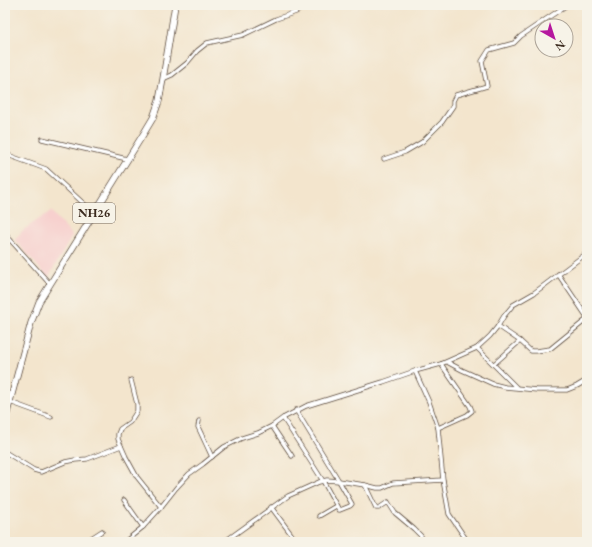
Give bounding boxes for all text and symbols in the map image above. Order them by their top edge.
north arrow [534,18,574,58]
text: N [552,38,568,54]
road number: NH26 [73,203,115,223]

